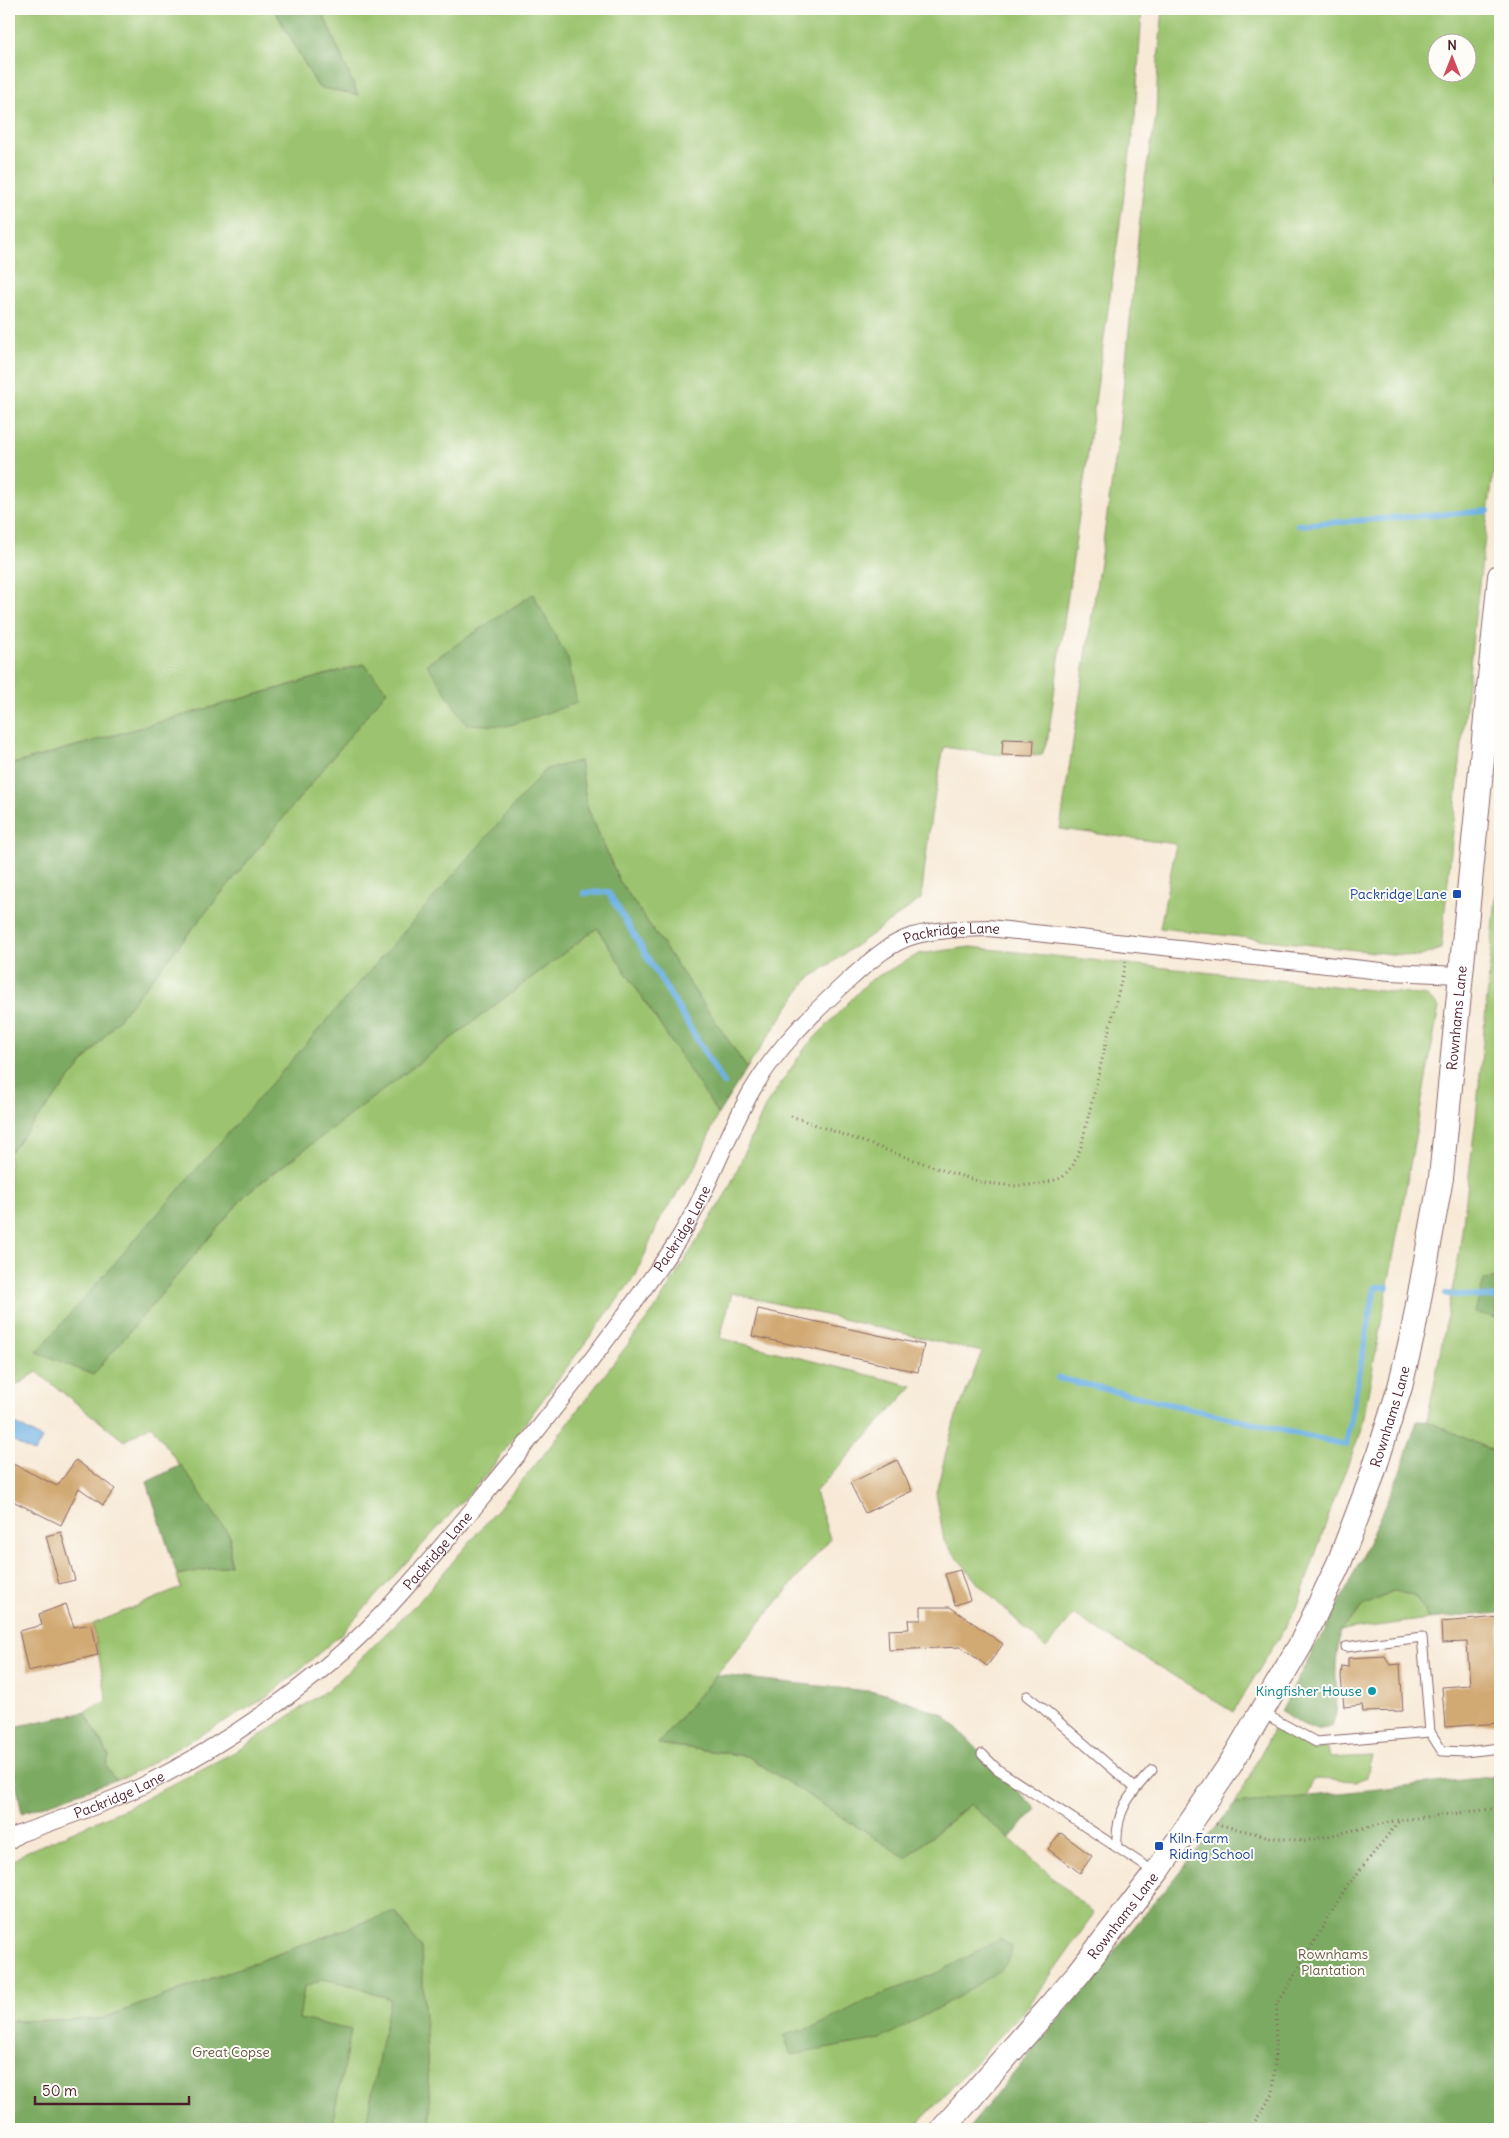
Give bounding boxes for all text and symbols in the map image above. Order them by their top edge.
north arrow [1426,32,1476,82]
text: N [1447,36,1457,54]
place label: Packridge Lane [1350,885,1447,903]
marker: Packridge Lane [1451,888,1463,900]
street label: Packridge Lane [901,919,1001,948]
street label: Rownhams Lane [1443,965,1471,1071]
street label: Packridge Lane [650,1183,714,1276]
street label: Rownhams Lane [1366,1364,1414,1470]
street label: Packridge Lane [399,1508,476,1594]
place label: Kingfisher House [1256,1682,1362,1700]
marker: Kingfisher House [1366,1685,1378,1697]
street label: Packridge Lane [72,1767,168,1822]
place label: Kiln Farm Riding School [1169,1829,1254,1863]
marker: Kiln Farm Riding School [1153,1840,1165,1852]
street label: Rownhams Lane [1084,1869,1162,1963]
park label: Rownhams Plantation [1298,1945,1368,1979]
park label: Great Copse [192,2043,270,2061]
scale bar [35,2073,189,2105]
text: 50 m [42,2081,77,2100]

